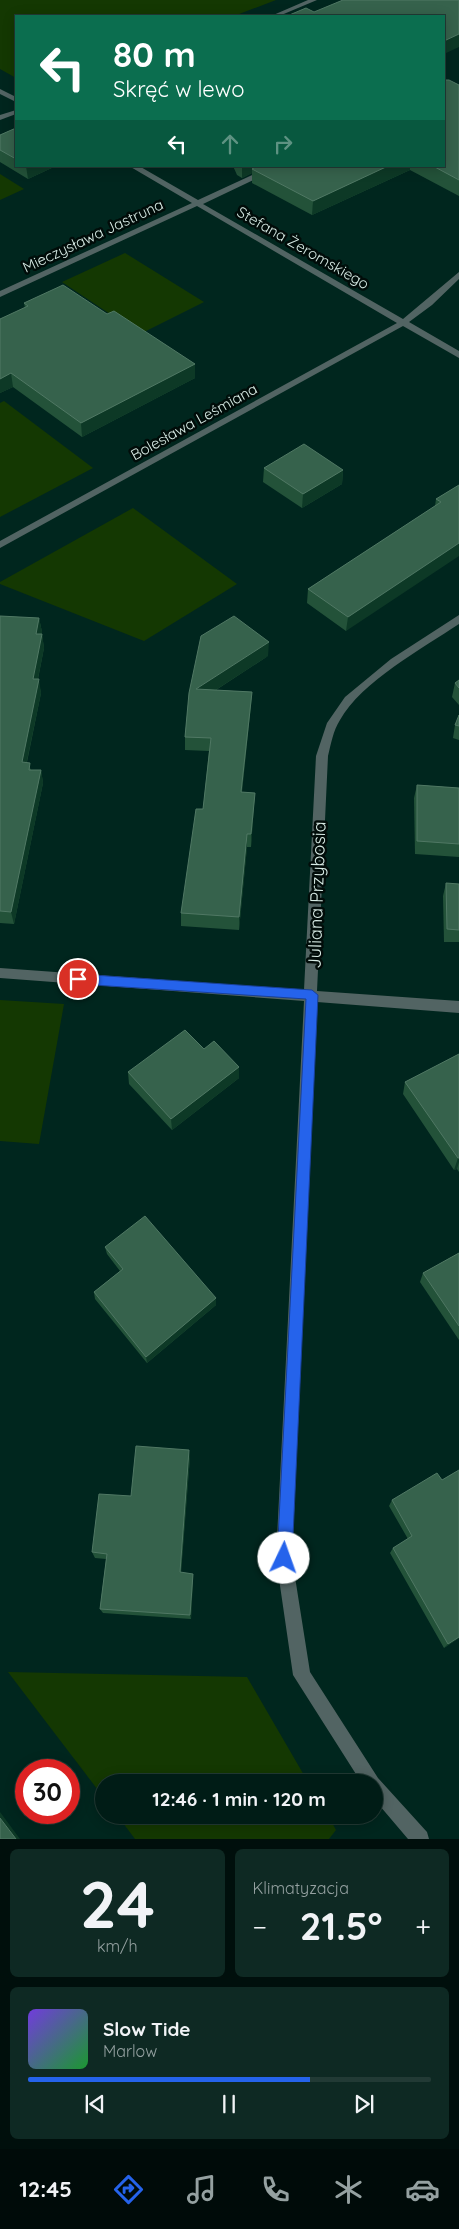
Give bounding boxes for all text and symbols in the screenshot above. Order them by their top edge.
text: 80 m [113,32,196,76]
icon: left [30,35,95,100]
text: Skręć w lewo [113,75,245,103]
icon: left [163,130,191,158]
icon: ahead [216,130,244,158]
icon: right [269,130,297,158]
street label: Mieczysława Jastruna [19,195,166,277]
street label: Stefana Żeromskiego [234,202,373,293]
street label: Bolesława Leśmiana [127,379,260,464]
street label: Juliana Przybosia [302,821,331,969]
pin [57,958,99,1000]
icon: arrive [64,965,92,993]
position arrow [257,1531,309,1583]
speed limit sign: 30 [15,1759,80,1824]
text: 12:46 · 1 min · 120 m [152,1787,326,1811]
text: 24 [80,1863,155,1944]
text: Klimatyzacja [253,1878,349,1898]
text: 21.5° [300,1902,382,1950]
text: − [253,1909,267,1944]
text: + [415,1909,431,1944]
text: km/h [97,1936,138,1956]
text: Slow Tide [103,2017,191,2041]
text: Marlow [103,2041,157,2061]
icon: previous [81,2090,109,2118]
icon: pause [215,2090,243,2118]
icon: next [350,2090,378,2118]
icon: directions [111,2172,146,2207]
icon: music [184,2172,219,2207]
icon: phone [258,2172,293,2207]
icon: climate [331,2172,366,2207]
icon: car [405,2172,440,2207]
text: 12:45 [19,2175,72,2203]

